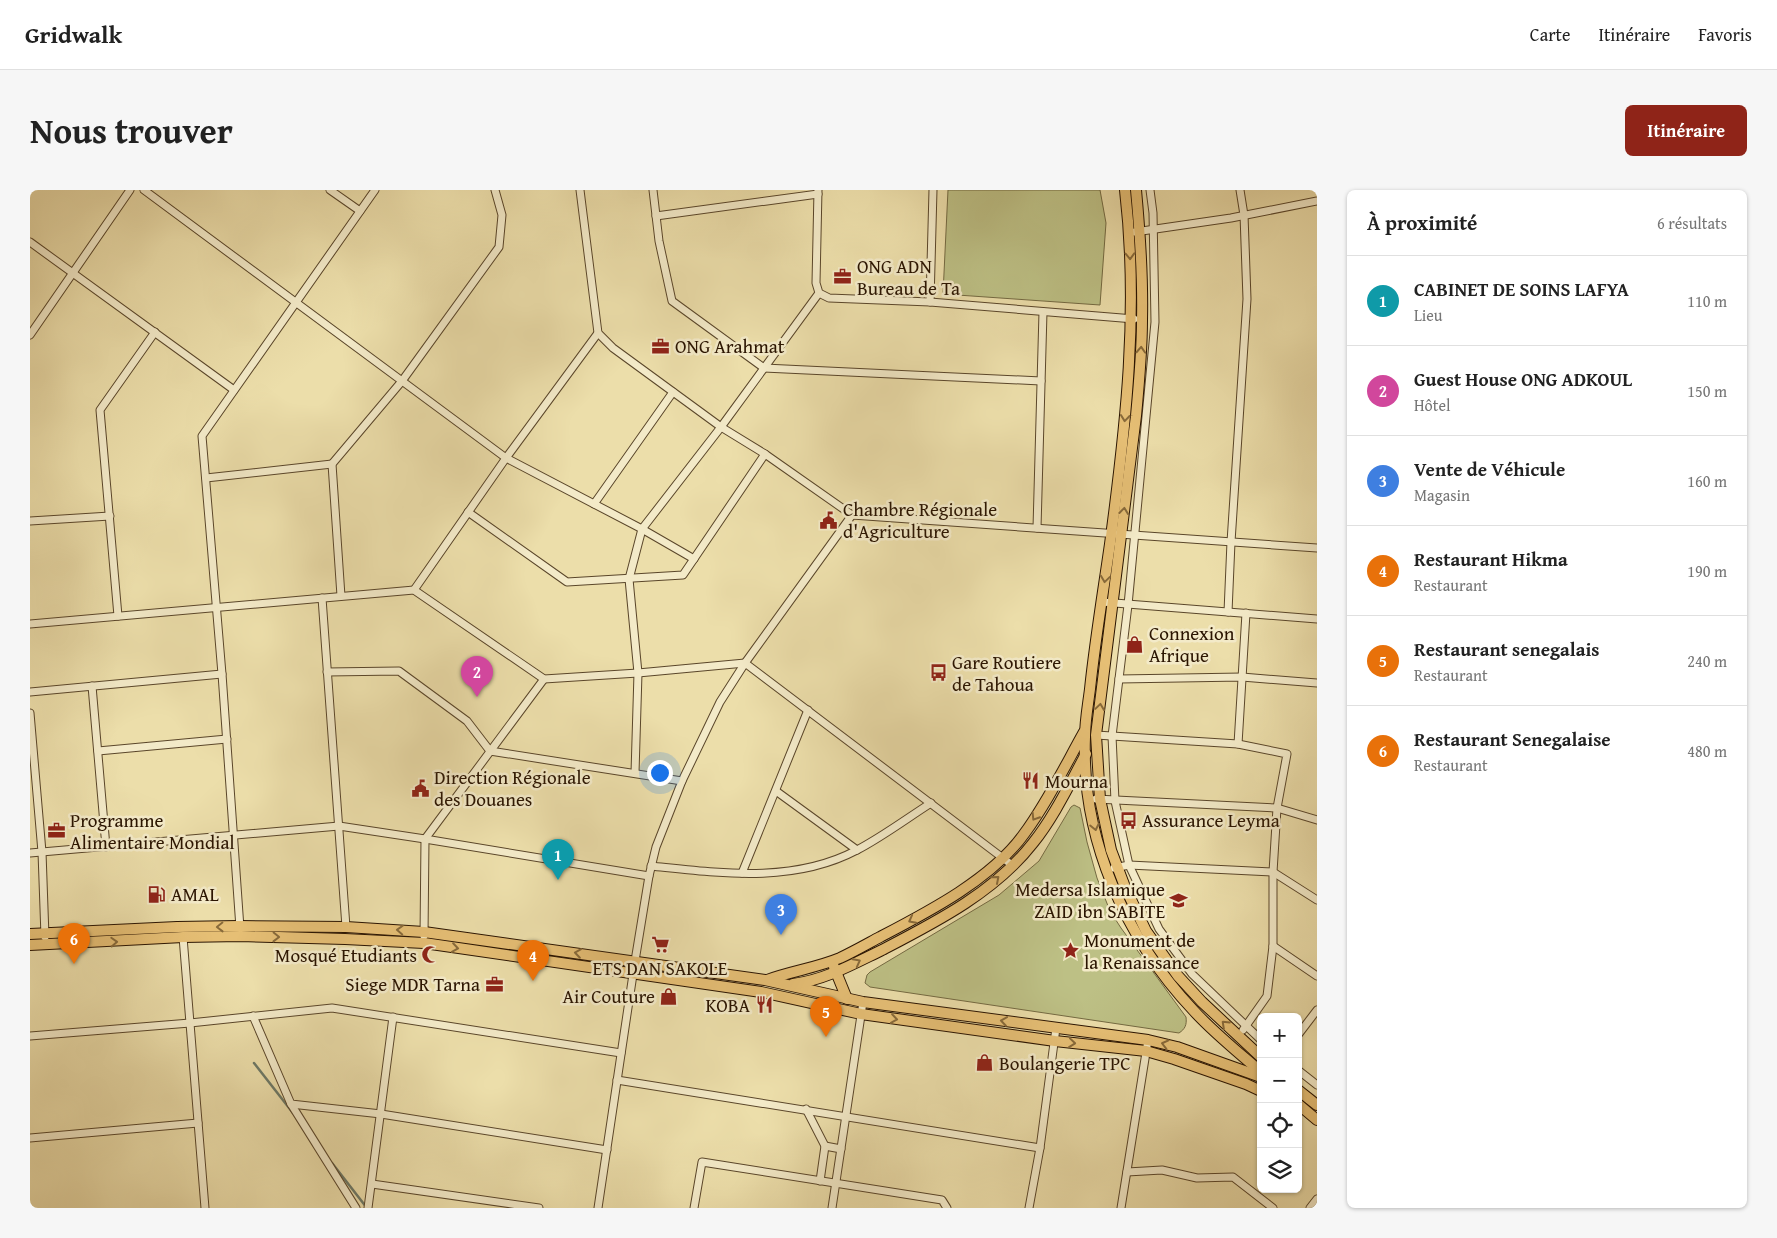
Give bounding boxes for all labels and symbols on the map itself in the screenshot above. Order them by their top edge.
place label: ONG ADN Bureau de Ta [857,252,960,302]
one-way arrow [1124,252,1135,260]
office icon: ONG ADN Bureau de Ta [833,267,853,287]
place label: ONG Arahmat [675,332,785,360]
office icon: ONG Arahmat [651,336,671,356]
one-way arrow [1135,346,1146,354]
one-way arrow [1120,415,1131,423]
place label: Chambre Régionale d'Agriculture [843,495,997,545]
one-way arrow [1118,507,1129,515]
public building icon: Chambre Régionale d'Agriculture [819,510,839,530]
one-way arrow [1100,576,1111,584]
place label: Connexion Afrique [1149,619,1235,669]
shop icon: Connexion Afrique [1125,634,1145,654]
place label: Gare Routiere de Tahoua [952,648,1061,698]
pin: 2 [461,656,493,697]
bus stop icon: Gare Routiere de Tahoua [928,663,948,683]
one-way arrow [1094,703,1105,711]
your location [647,760,673,786]
place label: Direction Régionale des Douanes [434,763,591,813]
place label: Mourna [1045,767,1108,795]
restaurant icon: Mourna [1021,771,1041,791]
public building icon: Direction Régionale des Douanes [410,778,430,798]
place label: Programme Alimentaire Mondial [70,806,235,856]
place label: Assurance Leyma [1142,806,1280,834]
bus stop icon: Assurance Leyma [1118,810,1138,830]
one-way arrow [1032,812,1042,821]
office icon: Programme Alimentaire Mondial [46,821,66,841]
one-way arrow [1089,823,1100,832]
pin: 1 [542,839,574,880]
place label: Medersa Islamique ZAID ibn SABITE [1015,875,1165,925]
one-way arrow [990,876,999,885]
place label: AMAL [171,880,219,908]
fuel station icon: AMAL [147,884,167,904]
school or university icon: Medersa Islamique ZAID ibn SABITE [1169,890,1189,910]
pin: 3 [765,894,797,935]
one-way arrow [908,914,917,924]
one-way arrow [216,921,224,932]
pin: 6 [58,923,90,964]
one-way arrow [396,925,404,936]
place label: Monument de la Renaissance [1084,926,1199,976]
one-way arrow [272,932,280,942]
supermarket icon: ETS DAN SAKOLE [650,935,670,955]
one-way arrow [110,936,118,947]
pin: 4 [517,940,549,981]
place label: Mosqué Etudiants [275,941,417,969]
place icon: Monument de la Renaissance [1060,941,1080,961]
one-way arrow [451,942,460,952]
mosque icon: Mosqué Etudiants [421,945,441,965]
one-way arrow [574,948,582,959]
place label: ETS DAN SAKOLE [593,954,728,982]
one-way arrow [852,958,861,968]
place label: Siege MDR Tarna [345,970,480,998]
office icon: Siege MDR Tarna [484,974,504,994]
place label: Air Couture [562,982,655,1010]
shop icon: Air Couture [659,986,679,1006]
place label: KOBA [705,991,750,1019]
restaurant icon: KOBA [754,995,774,1015]
pin: 5 [810,996,842,1037]
one-way arrow [890,1013,899,1023]
one-way arrow [1000,1016,1008,1027]
one-way arrow [1222,1021,1231,1030]
one-way arrow [1069,1037,1077,1048]
one-way arrow [1162,1040,1170,1050]
place label: Boulangerie TPC [999,1049,1131,1077]
shop icon: Boulangerie TPC [975,1053,995,1073]

